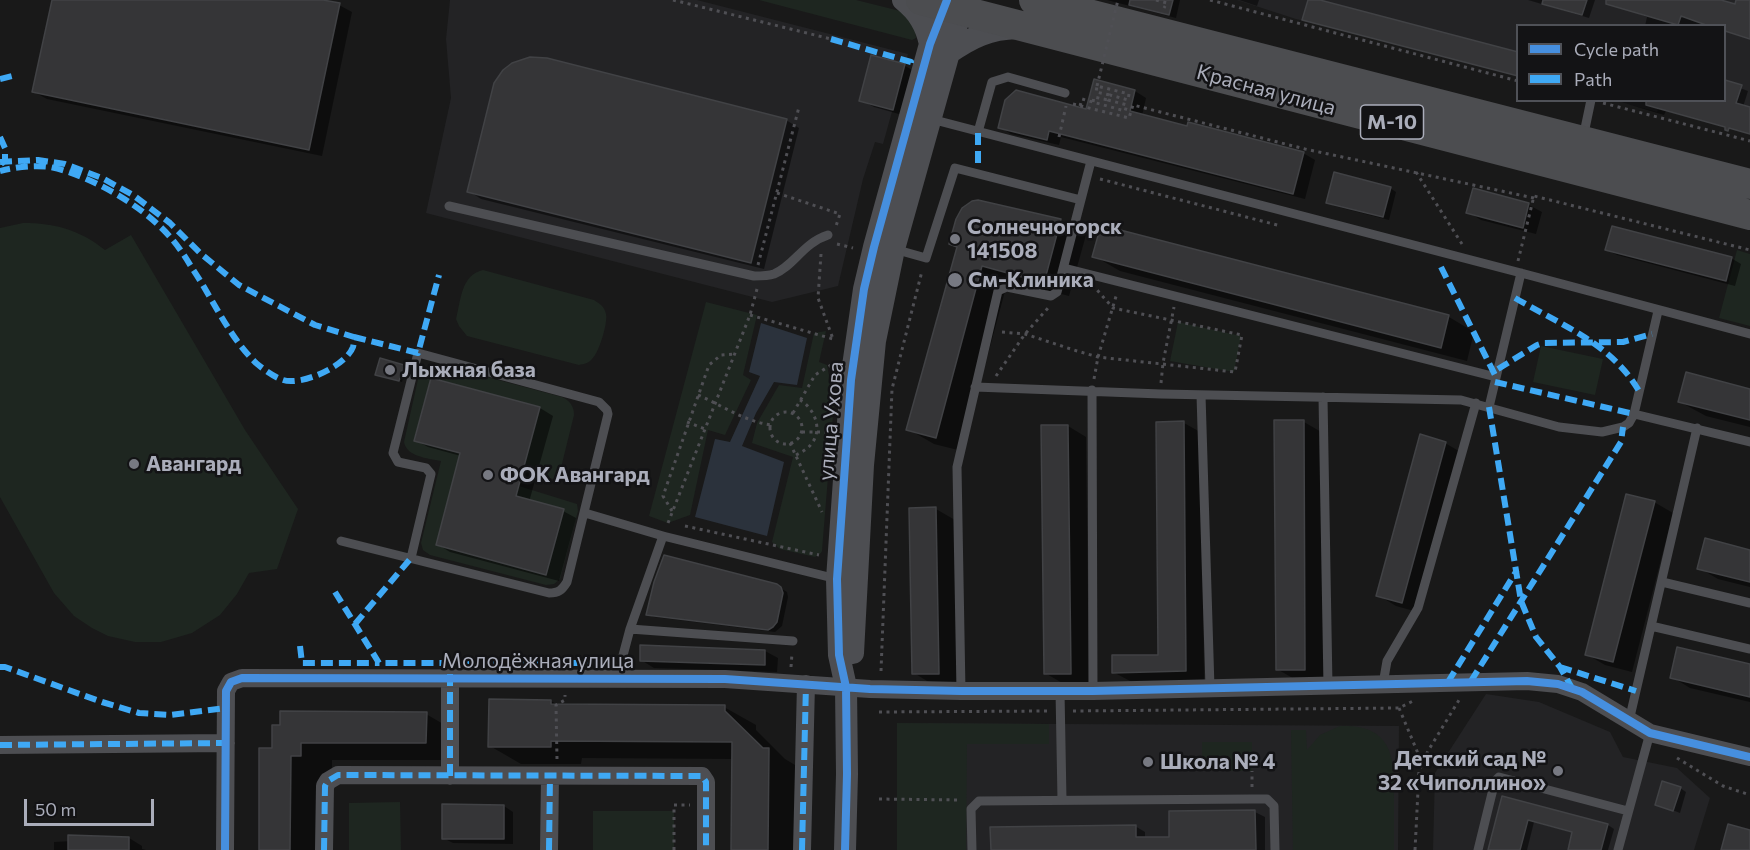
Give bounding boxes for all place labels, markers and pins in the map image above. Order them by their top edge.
place label: Солнечногорск 141508 [967,214,1122,264]
marker: Солнечногорск 141508 [948,232,962,246]
place label: См-Клиника [968,267,1094,293]
marker: См-Клиника [946,271,964,289]
place label: Лыжная база [402,357,536,383]
marker: Лыжная база [383,363,397,377]
place label: Авангард [146,451,241,477]
marker: Авангард [127,457,141,471]
place label: ФОК Авангард [500,462,650,488]
marker: ФОК Авангард [481,468,495,482]
place label: Детский сад № 32 «Чиполлино» [1378,746,1546,796]
place label: Школа № 4 [1160,749,1275,775]
marker: Школа № 4 [1141,755,1155,769]
marker: Детский сад № 32 «Чиполлино» [1551,764,1565,778]

